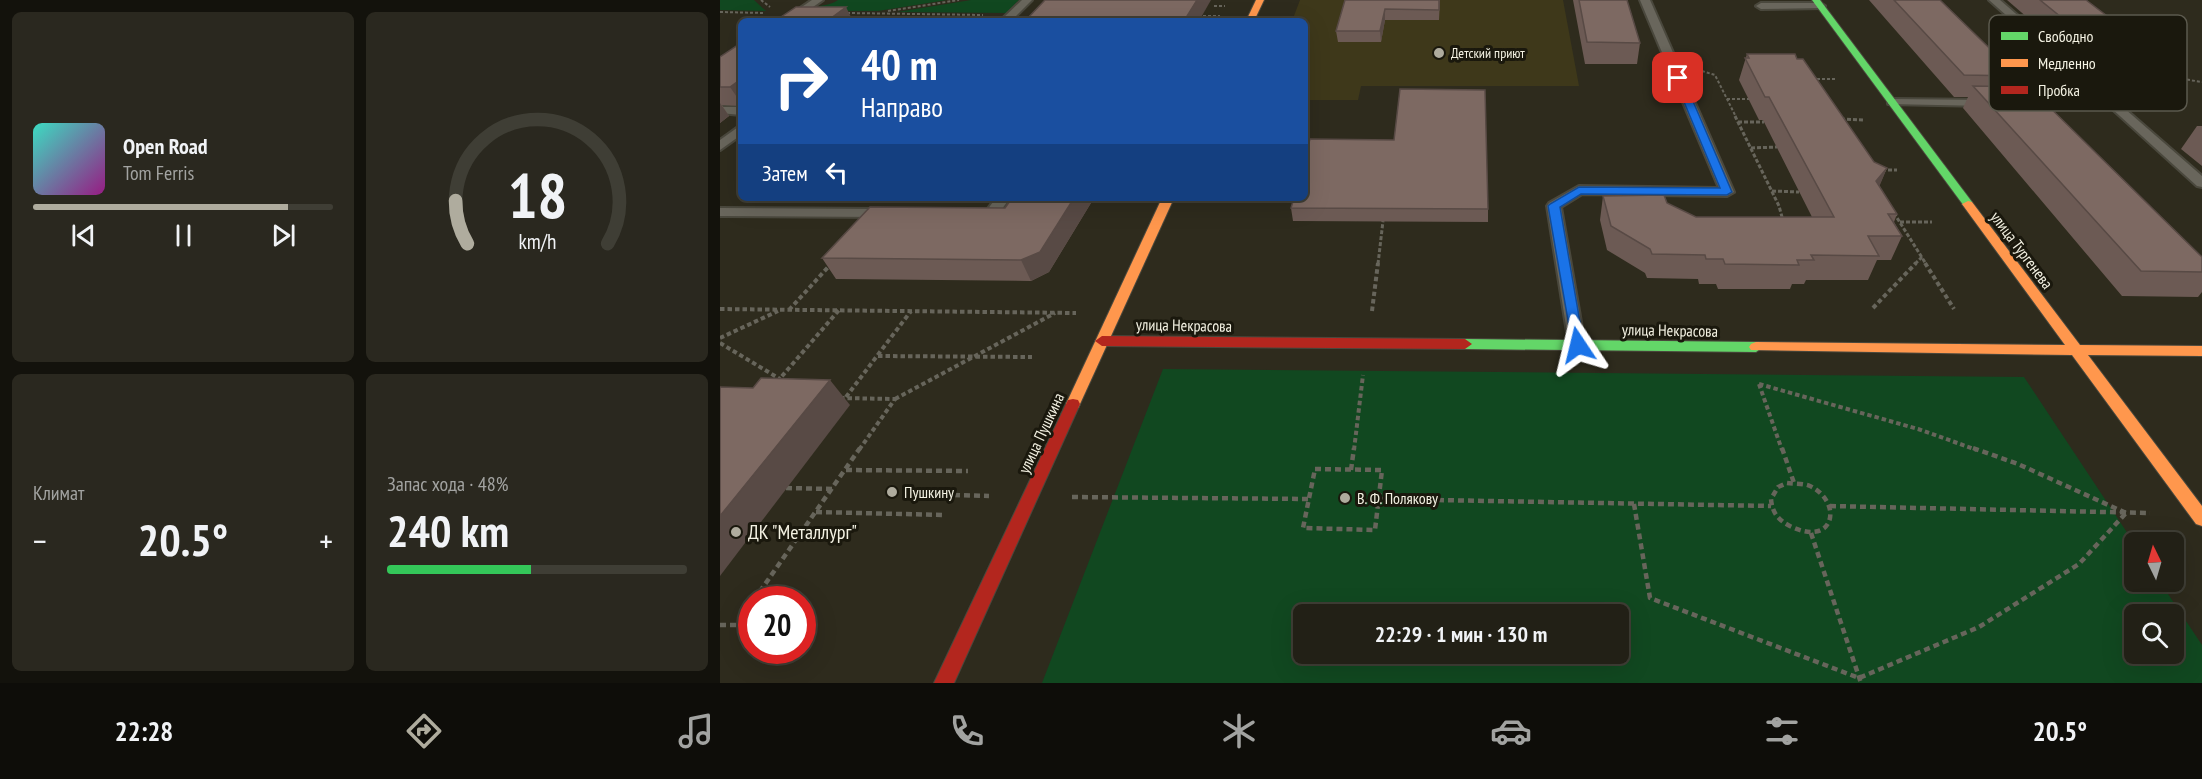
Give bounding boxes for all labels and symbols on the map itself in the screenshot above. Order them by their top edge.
legend [1989,15,2187,111]
text: Свободно [2038,26,2093,46]
place label: Детский приют [1451,44,1525,62]
marker: Детский приют [1432,46,1446,60]
pin [1652,52,1703,103]
text: Медленно [2038,53,2096,73]
text: Пробка [2038,80,2080,100]
street label: улица Тургенева [1986,207,2058,293]
position arrow [1546,313,1610,377]
street label: улица Некрасова [1136,314,1232,336]
street label: улица Некрасова [1622,319,1718,341]
street label: улица Пушкина [1014,389,1068,477]
place label: Пушкину [904,482,954,502]
marker: Пушкину [885,485,899,499]
place label: В. Ф. Полякову [1357,488,1438,508]
marker: В. Ф. Полякову [1338,491,1352,505]
place label: ДК "Металлург" [748,519,857,545]
marker: ДК "Металлург" [729,525,743,539]
north arrow [2124,532,2184,592]
speed limit sign: 20 [738,586,816,664]

